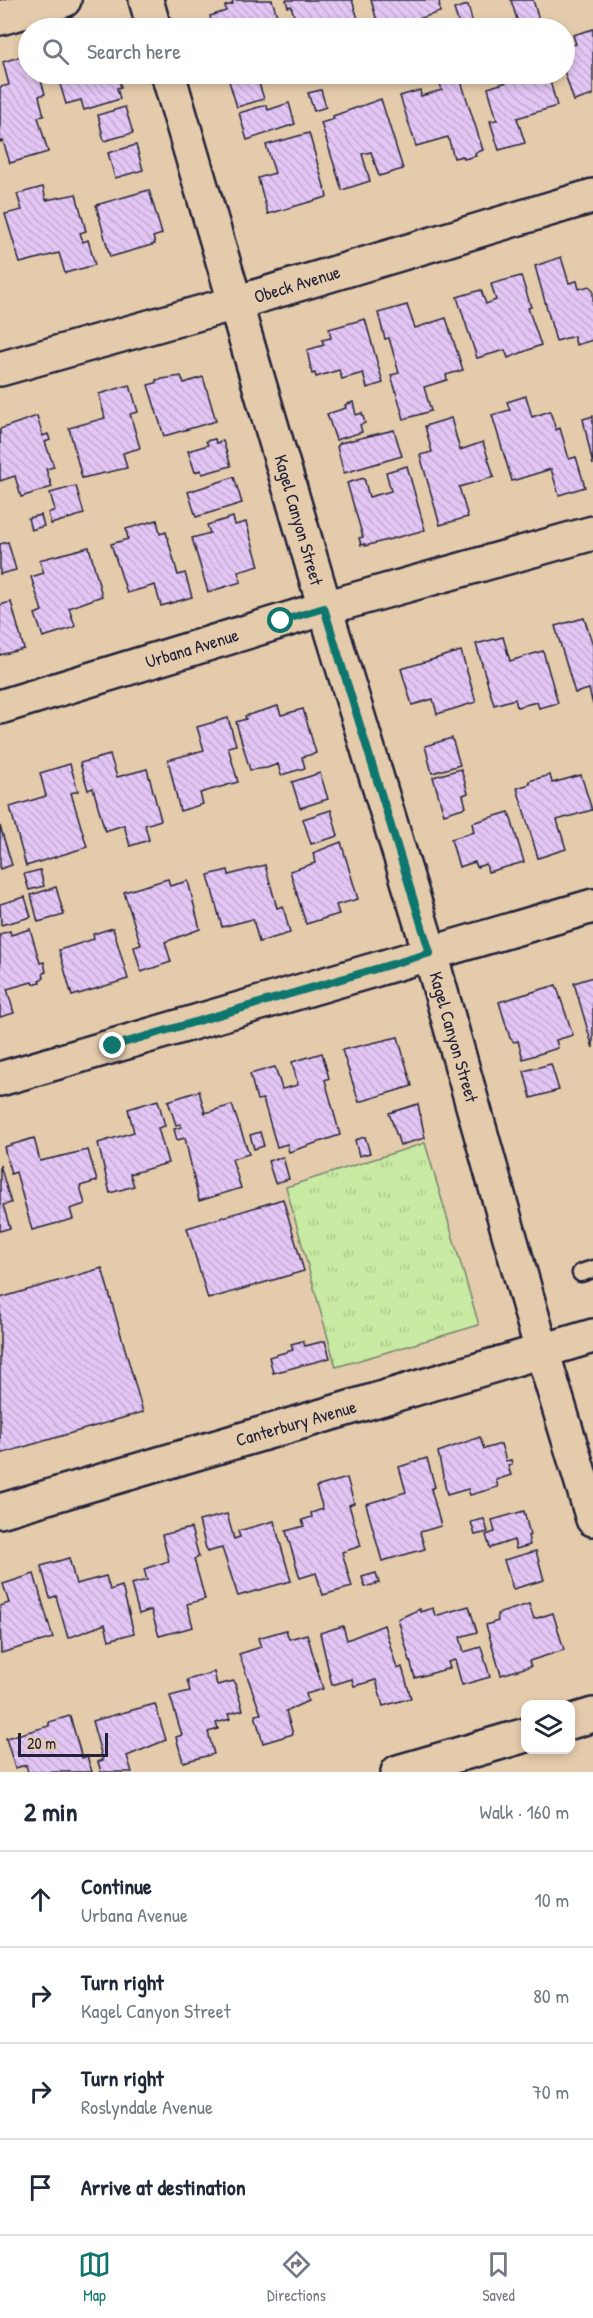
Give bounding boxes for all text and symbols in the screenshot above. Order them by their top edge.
search box [18,18,575,84]
icon: search [39,35,72,68]
text: Search here [87,36,181,66]
street label: Obeck Avenue [251,259,343,309]
street label: Kagel Canyon Street [268,452,330,589]
route start [267,607,293,633]
street label: Urbana Avenue [142,622,242,674]
street label: Kagel Canyon Street [423,969,485,1106]
route end [99,1032,125,1058]
street label: Canterbury Avenue [233,1394,359,1452]
map controls [521,1700,575,1754]
button: layers [521,1700,575,1754]
scale bar [18,1730,108,1758]
text: 20 m [27,1732,56,1754]
text: 2 min [24,1794,77,1829]
text: Walk · 160 m [480,1798,569,1825]
text: Continue [81,1871,152,1901]
icon: ahead [24,1883,57,1916]
text: 10 m [535,1886,569,1913]
text: Urbana Avenue [81,1901,188,1928]
text: Turn right [81,1967,164,1997]
icon: right [24,1979,57,2012]
text: 80 m [533,1982,569,2009]
text: Kagel Canyon Street [81,1997,231,2024]
text: Turn right [81,2063,164,2093]
icon: right [24,2075,57,2108]
text: 70 m [532,2078,569,2105]
text: Roslyndale Avenue [81,2093,213,2120]
icon: arrive [24,2171,57,2204]
text: Arrive at destination [81,2172,246,2202]
tab: Map [78,2248,111,2306]
tab: Directions [267,2248,326,2306]
tab: Saved [482,2248,515,2306]

